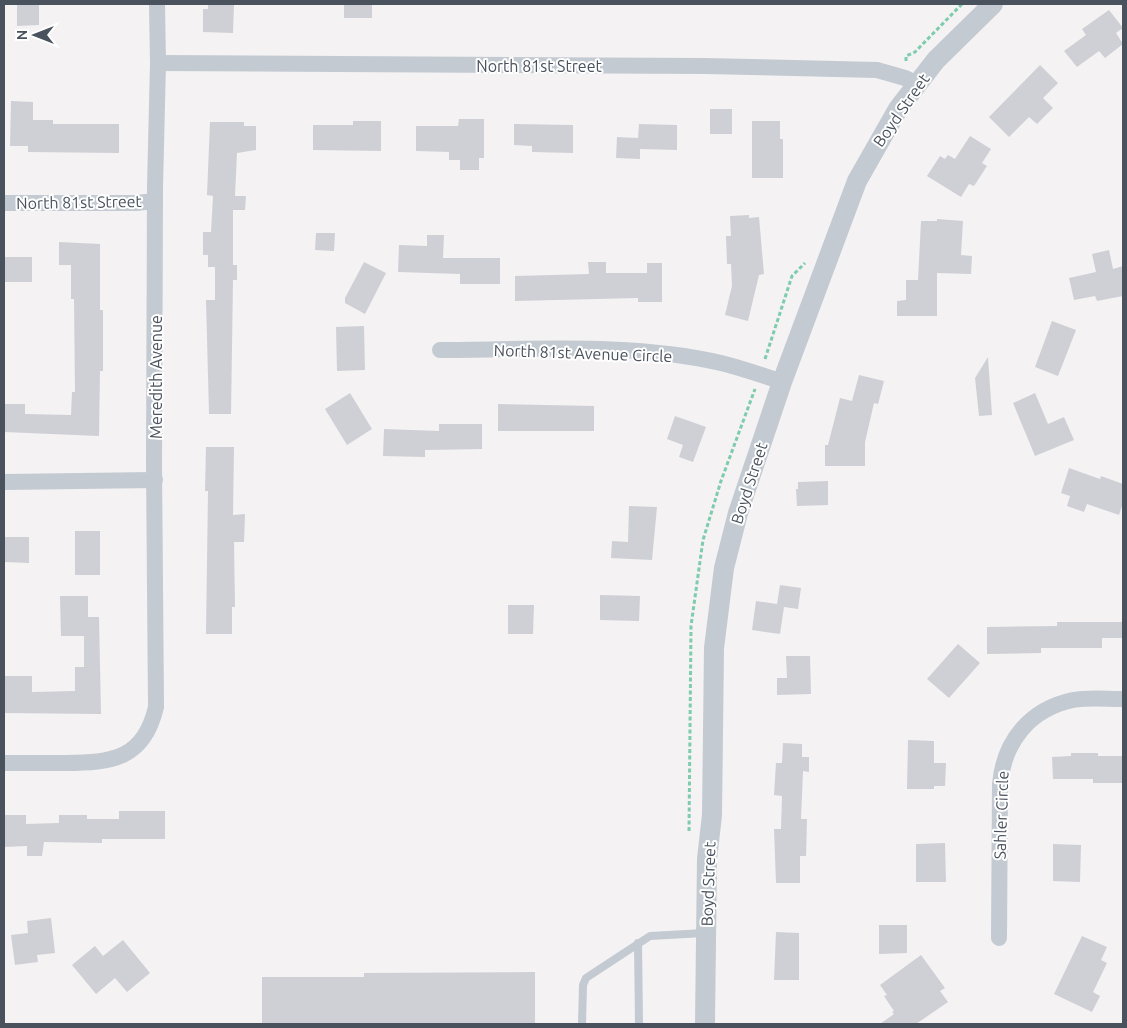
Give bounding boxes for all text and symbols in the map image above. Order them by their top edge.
north arrow [10,10,60,60]
text: N [14,30,30,40]
street label: North 81st Street [476,57,602,75]
street label: Boyd Street [869,70,933,150]
street label: North 81st Street [16,192,143,212]
street label: Meredith Avenue [147,315,165,439]
street label: North 81st Avenue Circle [493,341,673,365]
street label: Boyd Street [727,439,771,526]
street label: Sahler Circle [990,770,1012,860]
street label: Boyd Street [698,841,719,927]

